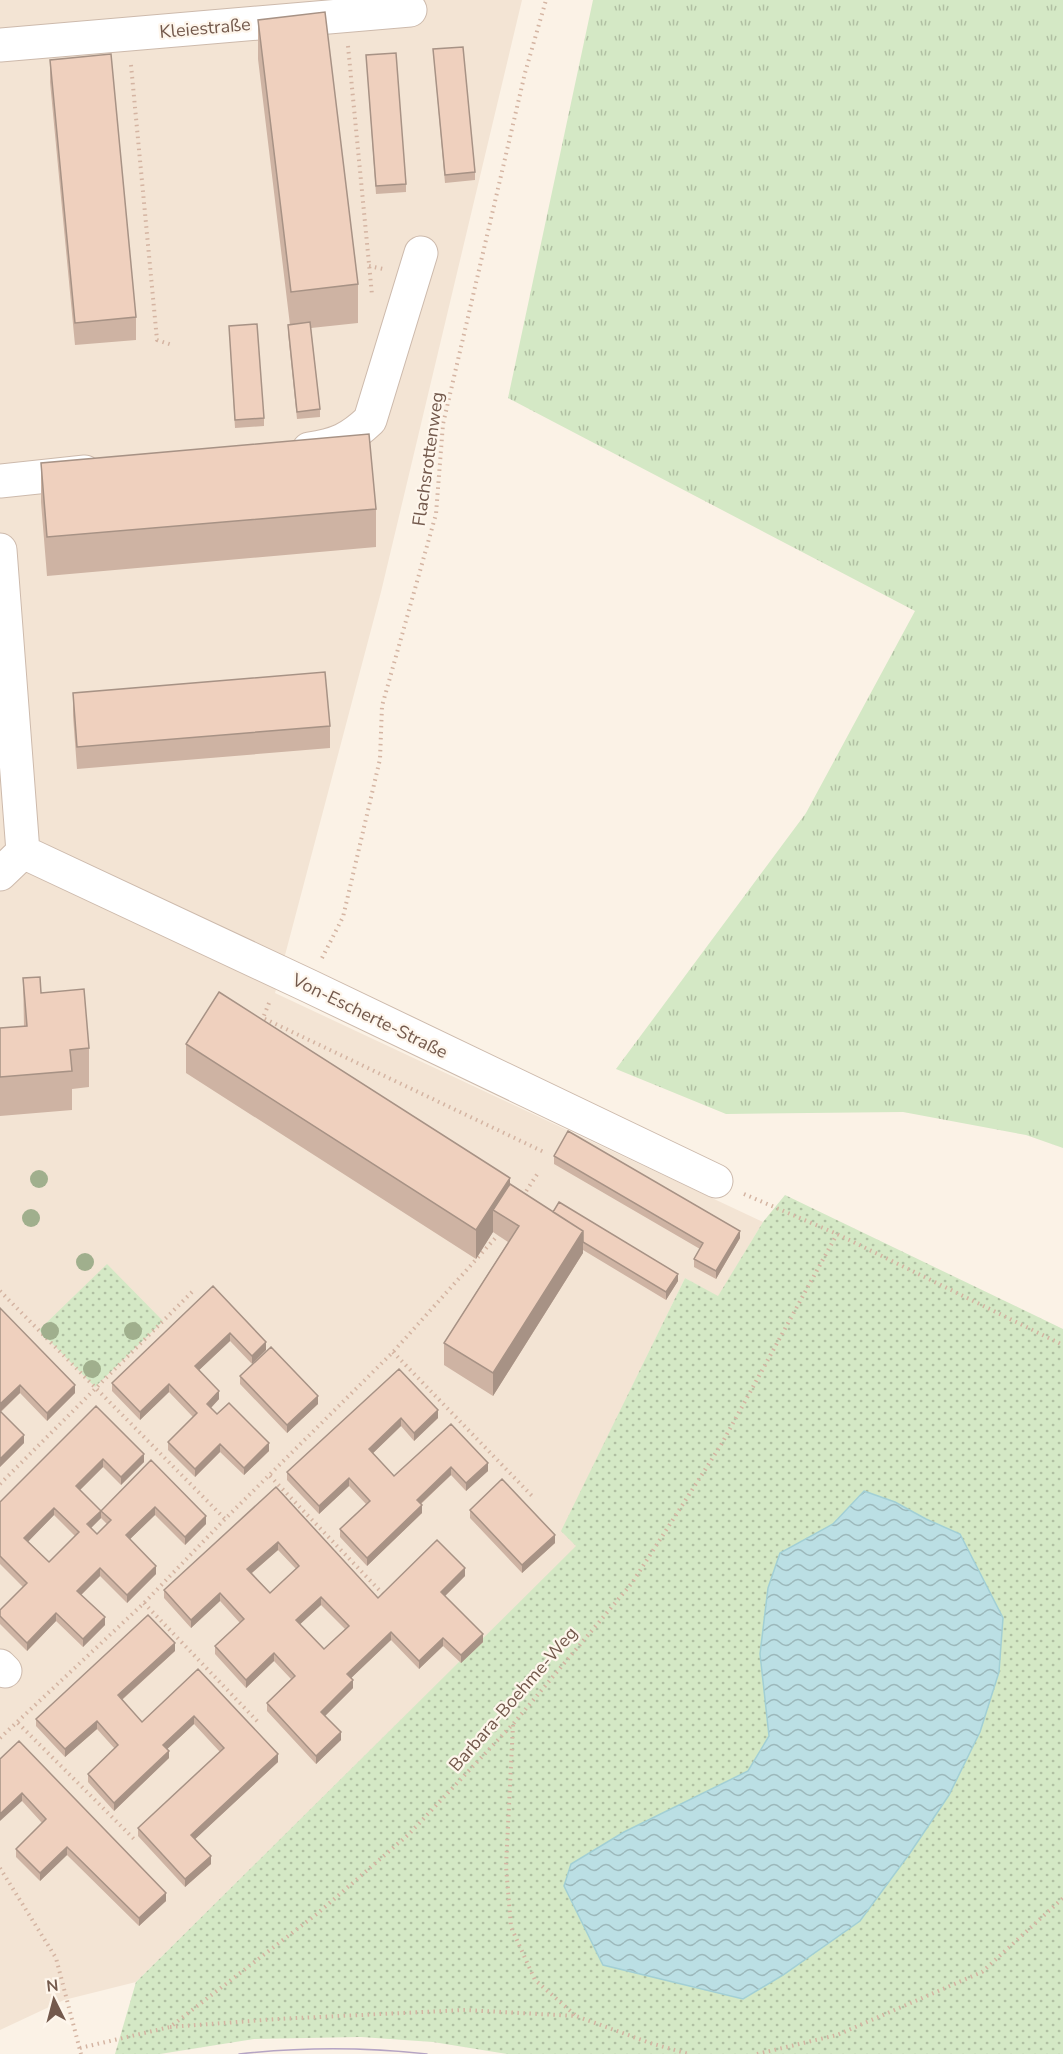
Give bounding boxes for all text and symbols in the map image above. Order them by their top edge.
street label: Kleiestraße [159,12,251,44]
street label: Flachsrottenweg [407,390,449,528]
street label: Von-Escherte-Straße [287,967,452,1064]
street label: Barbara-Boehme-Weg [443,1621,583,1777]
north arrow [24,1970,84,2030]
text: N [45,1975,60,1998]

